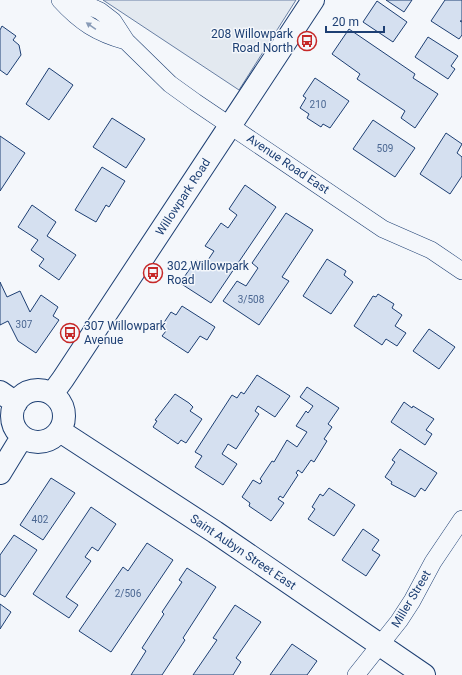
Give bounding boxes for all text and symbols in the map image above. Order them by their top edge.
scale bar [326,8,384,34]
text: 20 m [332,15,359,29]
one-way arrow [85,22,96,30]
place label: 208 Willowpark Road North [211,27,294,55]
bus stop icon: 208 Willowpark Road North [296,30,318,52]
house number: 210 [310,99,327,110]
street label: Avenue Road East [244,131,332,197]
house number: 509 [377,143,393,154]
street label: Willowpark Road [153,156,213,238]
place label: 302 Willowpark Road [167,259,250,287]
bus stop icon: 302 Willowpark Road [142,262,164,284]
house number: 3/508 [238,294,265,305]
house number: 307 [16,319,33,330]
place label: 307 Willowpark Avenue [84,319,167,347]
bus stop icon: 307 Willowpark Avenue [59,322,81,344]
street label: Saint Aubyn Street East [187,511,299,593]
house number: 402 [32,514,49,525]
street label: Miller Street [388,568,434,630]
house number: 2/506 [115,588,142,599]

